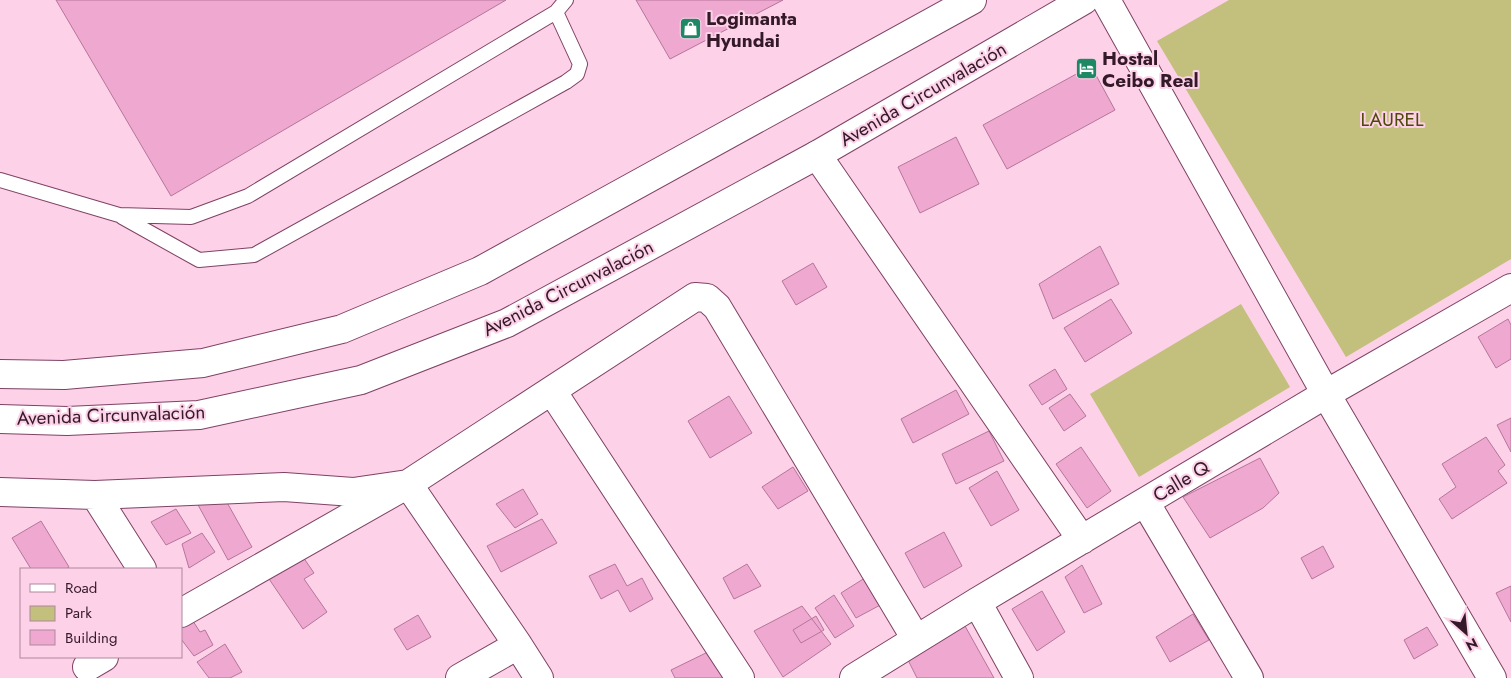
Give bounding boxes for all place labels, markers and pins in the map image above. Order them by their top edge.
place label: Logimanta Hyundai [706,5,797,54]
shop icon: Logimanta Hyundai [678,17,702,41]
place label: Hostal Ceibo Real [1102,45,1199,94]
hotel icon: Hostal Ceibo Real [1074,57,1098,81]

